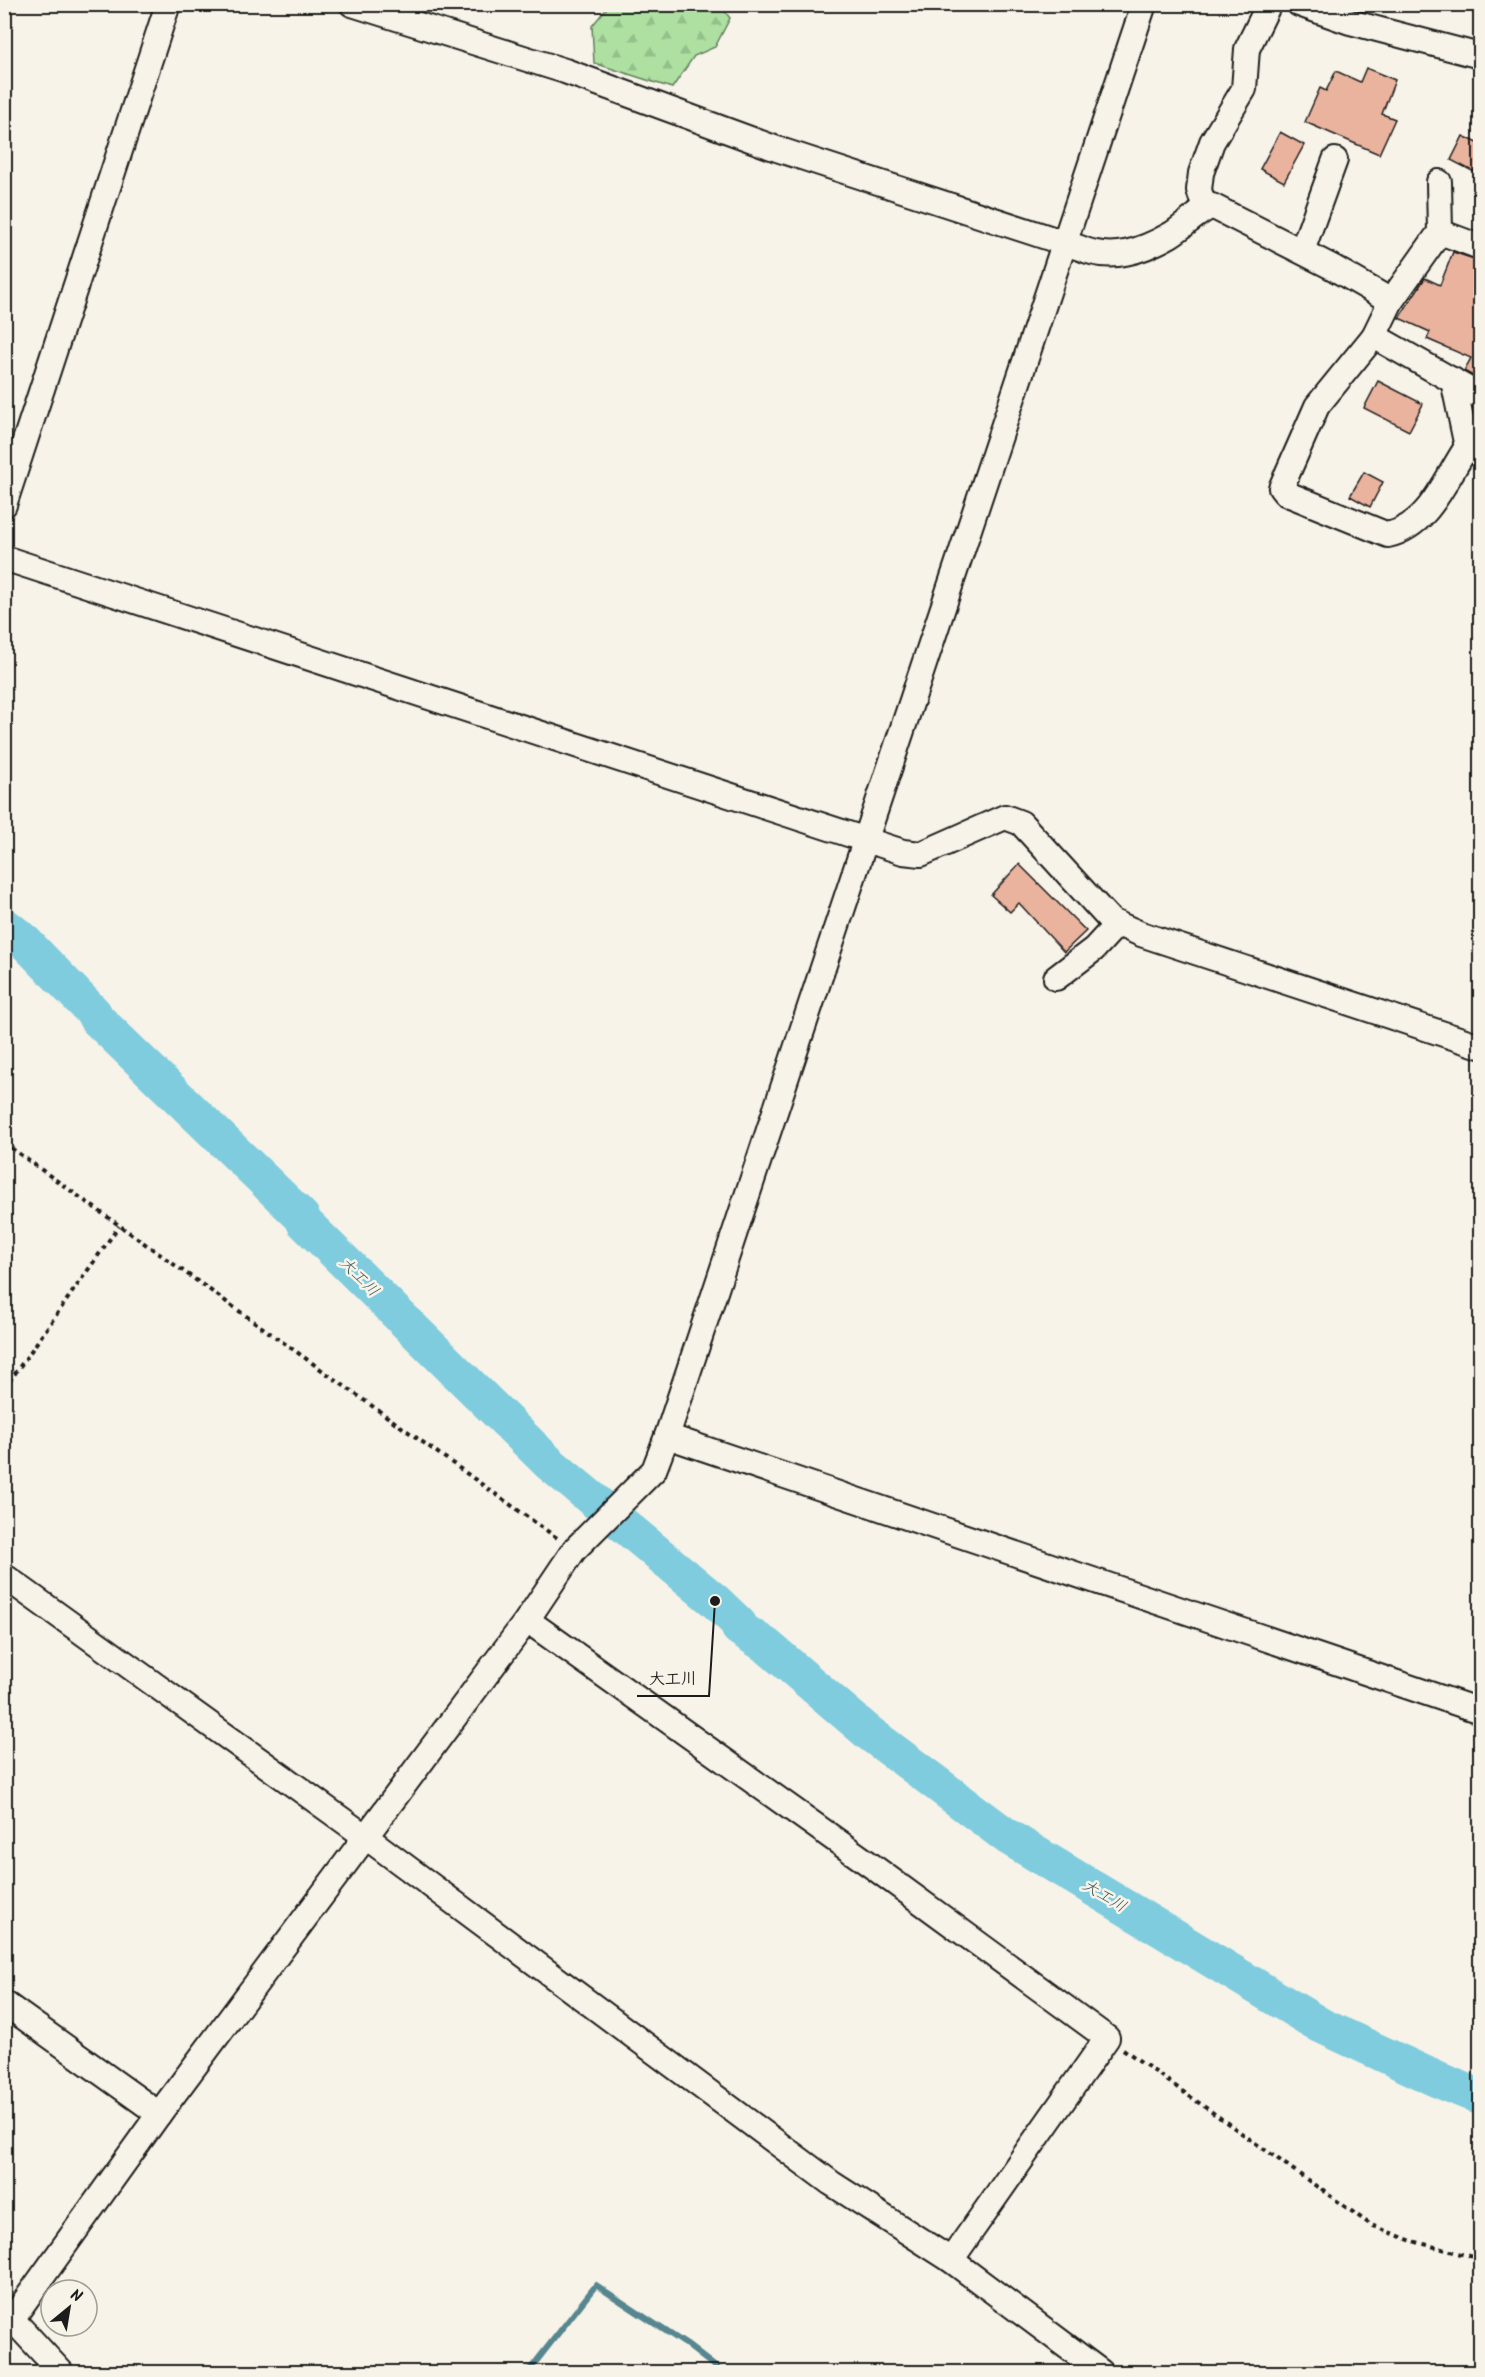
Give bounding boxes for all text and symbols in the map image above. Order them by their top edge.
water label: 大工川 [333,1251,385,1303]
callout: 大工川 [637,1662,709,1696]
text: 大工川 [649,1667,697,1692]
water label: 大工川 [1077,1873,1131,1919]
north arrow [39,2278,99,2338]
text: N [65,2283,86,2310]

